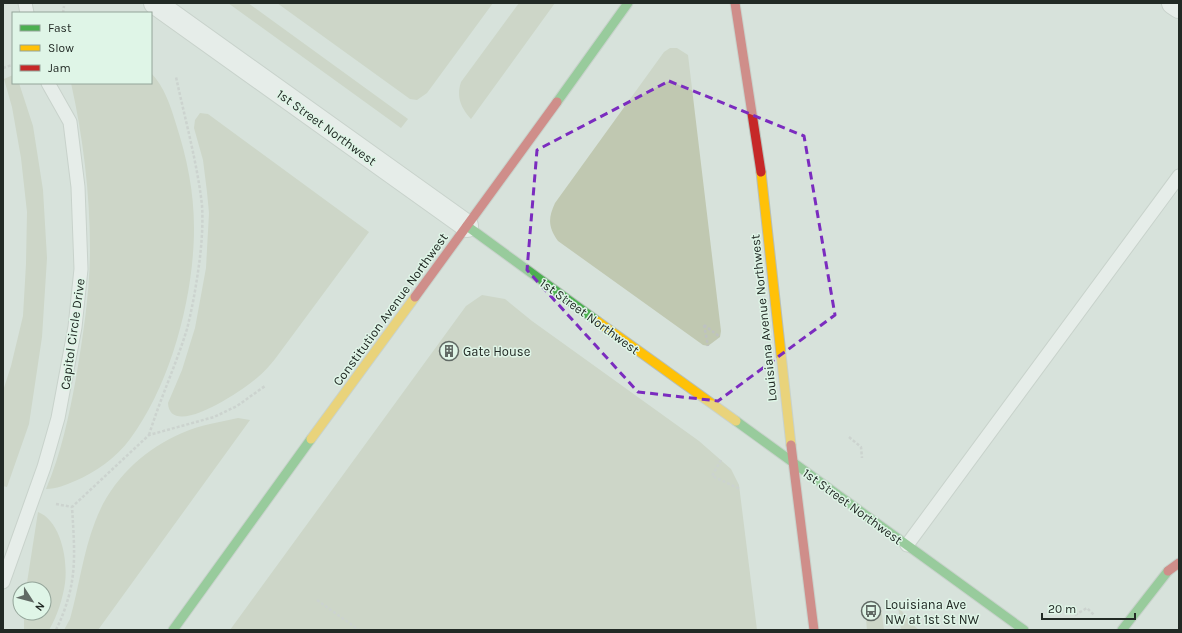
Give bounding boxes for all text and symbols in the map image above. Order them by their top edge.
legend [12,12,152,84]
text: Fast [48,21,72,35]
text: Slow [48,41,74,55]
text: Jam [48,61,71,75]
street label: 1st Street Northwest [274,86,379,169]
street label: Constitution Avenue Northwest [330,230,451,389]
street label: Louisiana Avenue Northwest [747,234,780,402]
street label: 1st Street Northwest [537,275,642,358]
street label: Capitol Circle Drive [57,277,88,391]
building icon: Gate House [438,340,460,362]
place label: Gate House [463,344,531,359]
street label: 1st Street Northwest [800,465,905,548]
north arrow [12,581,52,621]
scale bar [1042,595,1135,621]
place label: Louisiana Ave NW at 1st St NW [885,597,980,627]
text: N [32,600,47,614]
bus stop icon: Louisiana Ave NW at 1st St NW [860,600,882,622]
text: 20 m [1048,602,1076,616]

